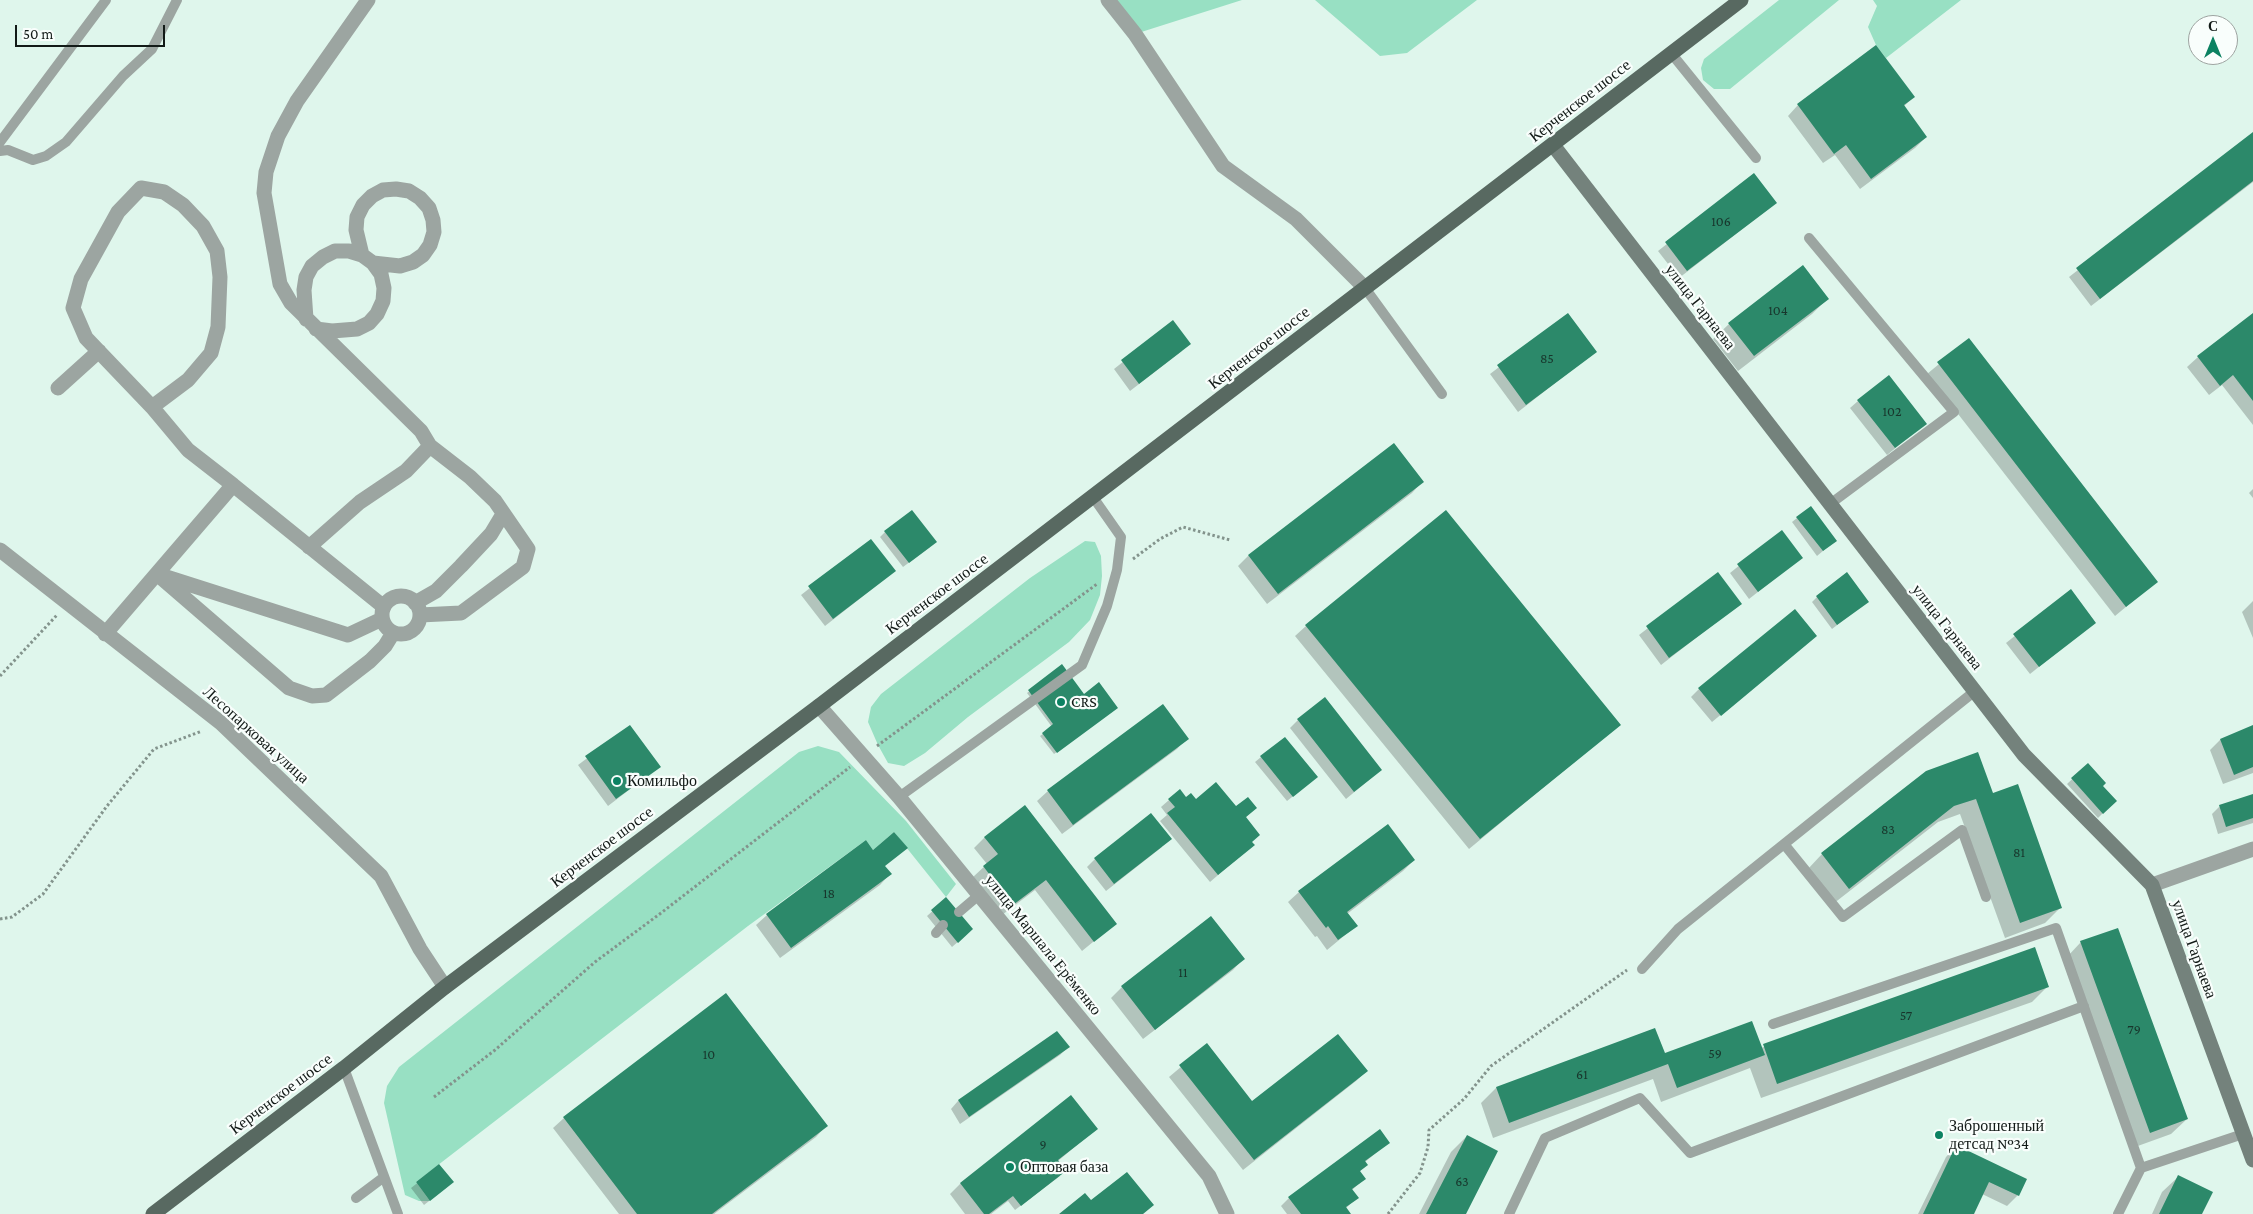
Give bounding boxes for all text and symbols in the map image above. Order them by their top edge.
scale bar [18,15,168,47]
north arrow [2188,15,2238,65]
text: С [2208,18,2218,34]
text: 50 m [23,26,53,42]
street label: Керченское шоссе [1526,56,1634,146]
house number: 106 [1711,214,1731,230]
street label: улица Гарнаева [1661,260,1739,354]
street label: Керченское шоссе [1205,303,1313,393]
house number: 104 [1768,303,1788,319]
house number: 85 [1540,351,1554,367]
house number: 102 [1882,404,1902,420]
street label: Керченское шоссе [882,549,992,639]
street label: улица Гарнаева [1908,580,1986,674]
street label: Лесопарковая улица [199,682,313,788]
place label: CRS [1071,692,1097,712]
marker: CRS [1055,696,1067,708]
place label: Комильфо [627,771,697,791]
marker: Комильфо [611,775,623,787]
street label: Керченское шоссе [547,802,657,892]
house number: 83 [1881,822,1895,838]
house number: 81 [2013,845,2025,861]
street label: улица Маршала Ерёменко [980,871,1106,1019]
house number: 18 [823,886,835,902]
street label: улица Гарнаева [2167,897,2221,1001]
house number: 11 [1178,965,1188,981]
house number: 57 [1900,1008,1912,1024]
house number: 79 [2127,1022,2141,1038]
house number: 59 [1708,1046,1722,1062]
house number: 10 [703,1047,715,1063]
street label: Керченское шоссе [226,1049,336,1139]
house number: 61 [1576,1067,1588,1083]
place label: Заброшенный детсад №34 [1949,1116,2044,1154]
marker: Заброшенный детсад №34 [1933,1129,1945,1141]
house number: 9 [1039,1137,1047,1153]
place label: Оптовая база [1020,1157,1108,1177]
marker: Оптовая база [1004,1161,1016,1173]
house number: 63 [1455,1174,1469,1190]

